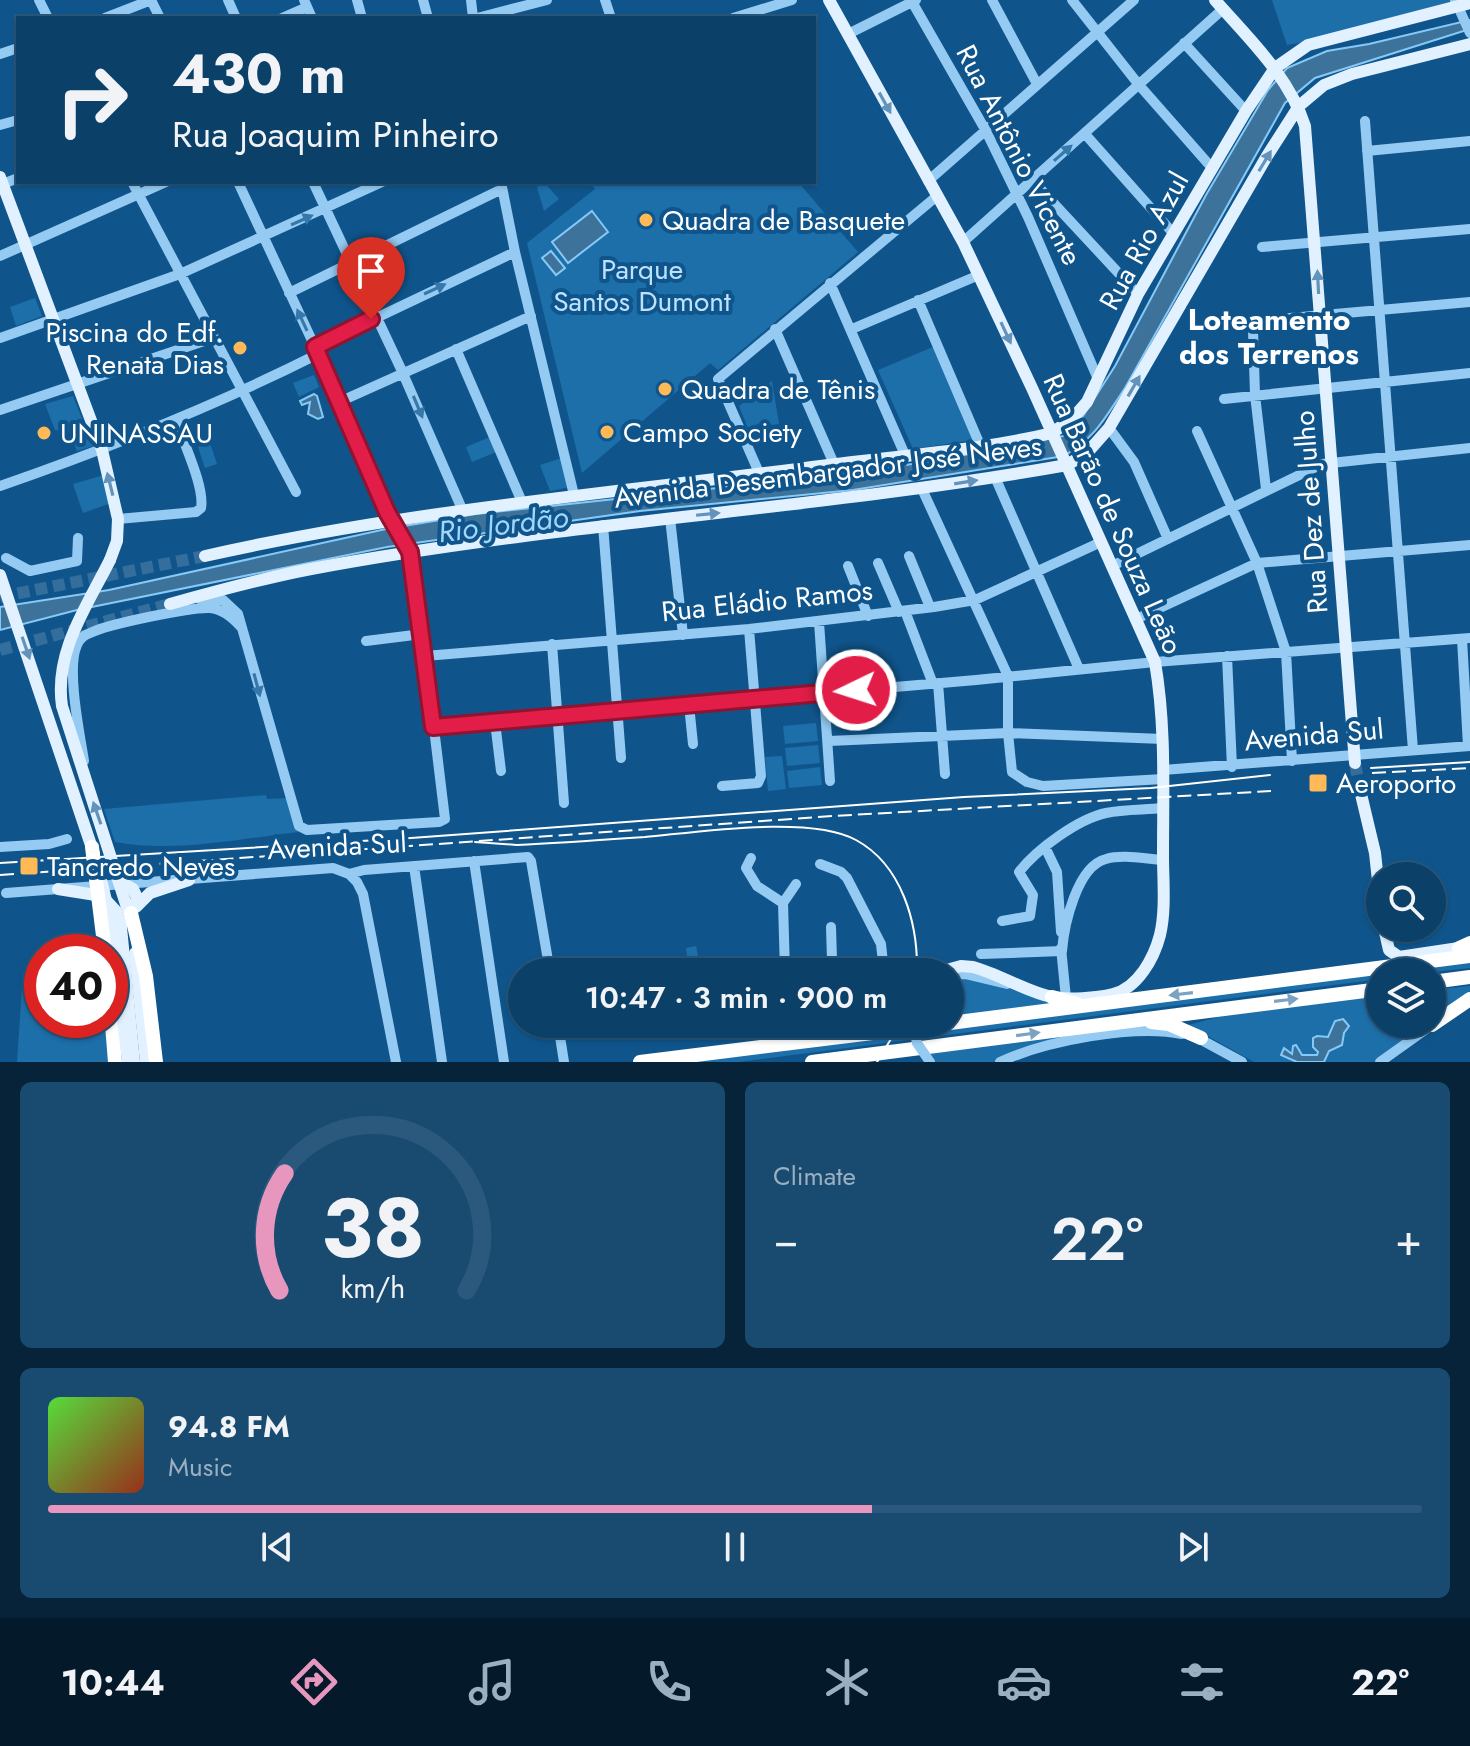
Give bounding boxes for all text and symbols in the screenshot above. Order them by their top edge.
text: 430 m [172,33,346,114]
street label: Rua Antônio Vicente [946,38,1092,272]
icon: right [40,48,144,152]
one-way arrow [879,91,892,114]
text: Rua Joaquim Pinheiro [172,108,499,160]
one-way arrow [1054,144,1073,162]
one-way arrow [1257,150,1271,172]
street label: Rua Rio Azul [1089,164,1199,318]
place label: Quadra de Basquete [662,200,905,241]
marker: Quadra de Basquete [637,211,655,229]
one-way arrow [291,213,314,226]
pin [337,237,405,319]
icon: arrive [349,249,393,293]
park label: Parque Santos Dumont [553,249,731,322]
one-way arrow [1311,269,1324,294]
one-way arrow [424,282,447,296]
district label: Loteamento dos Terrenos [1179,298,1359,375]
one-way arrow [295,309,309,332]
place label: Piscina do Edf. Renata Dias [45,312,224,385]
one-way arrow [999,321,1013,344]
marker: Piscina do Edf. Renata Dias [231,339,249,357]
street label: Rua Barão de Souza Leão [1033,367,1193,661]
place label: Quadra de Tênis [681,369,875,410]
one-way arrow [1127,375,1141,397]
marker: Quadra de Tênis [656,380,674,398]
one-way arrow [411,395,424,419]
street label: Rua Dez de Julho [1283,409,1339,615]
place label: Campo Society [623,412,803,453]
place label: UNINASSAU [60,413,213,454]
marker: Campo Society [598,423,616,441]
marker: UNINASSAU [35,424,53,442]
street label: Avenida Desembargador José Neves [612,425,1044,519]
one-way arrow [104,472,116,497]
one-way arrow [954,475,979,487]
water label: Rio Jordão [435,495,571,553]
one-way arrow [696,507,721,520]
street label: Rua Eládio Ramos [659,570,875,632]
one-way arrow [20,637,32,661]
position arrow [814,648,898,732]
one-way arrow [252,673,264,698]
street label: Avenida Sul [1243,708,1385,762]
place label: Aeroporto [1336,763,1456,804]
marker: Aeroporto [1307,772,1329,794]
one-way arrow [90,801,102,825]
street label: Avenida Sul [266,822,408,870]
place label: Tancredo Neves [47,846,235,887]
marker: Tancredo Neves [18,855,40,877]
map controls [1366,862,1446,1038]
button: search [1366,862,1446,942]
speed limit sign: 40 [24,934,128,1038]
button: layers [1366,958,1446,1038]
text: 10:47 · 3 min · 900 m [585,976,887,1019]
one-way arrow [1168,988,1193,1001]
one-way arrow [1274,993,1299,1006]
one-way arrow [1016,1027,1041,1040]
text: Climate [773,1157,856,1195]
text: 38 [321,1168,424,1288]
text: 22° [1050,1196,1143,1283]
text: − [773,1208,799,1272]
text: + [1395,1208,1422,1272]
text: km/h [340,1267,405,1309]
text: 94.8 FM [168,1405,290,1448]
text: Music [168,1448,232,1486]
icon: previous [255,1525,299,1569]
icon: pause [713,1525,757,1569]
icon: next [1171,1525,1215,1569]
icon: directions [286,1654,342,1710]
icon: music [464,1654,520,1710]
icon: phone [641,1654,697,1710]
icon: climate [819,1654,875,1710]
icon: car [996,1654,1052,1710]
icon: filters [1174,1654,1230,1710]
text: 10:44 [61,1656,165,1708]
text: 22° [1351,1656,1409,1708]

